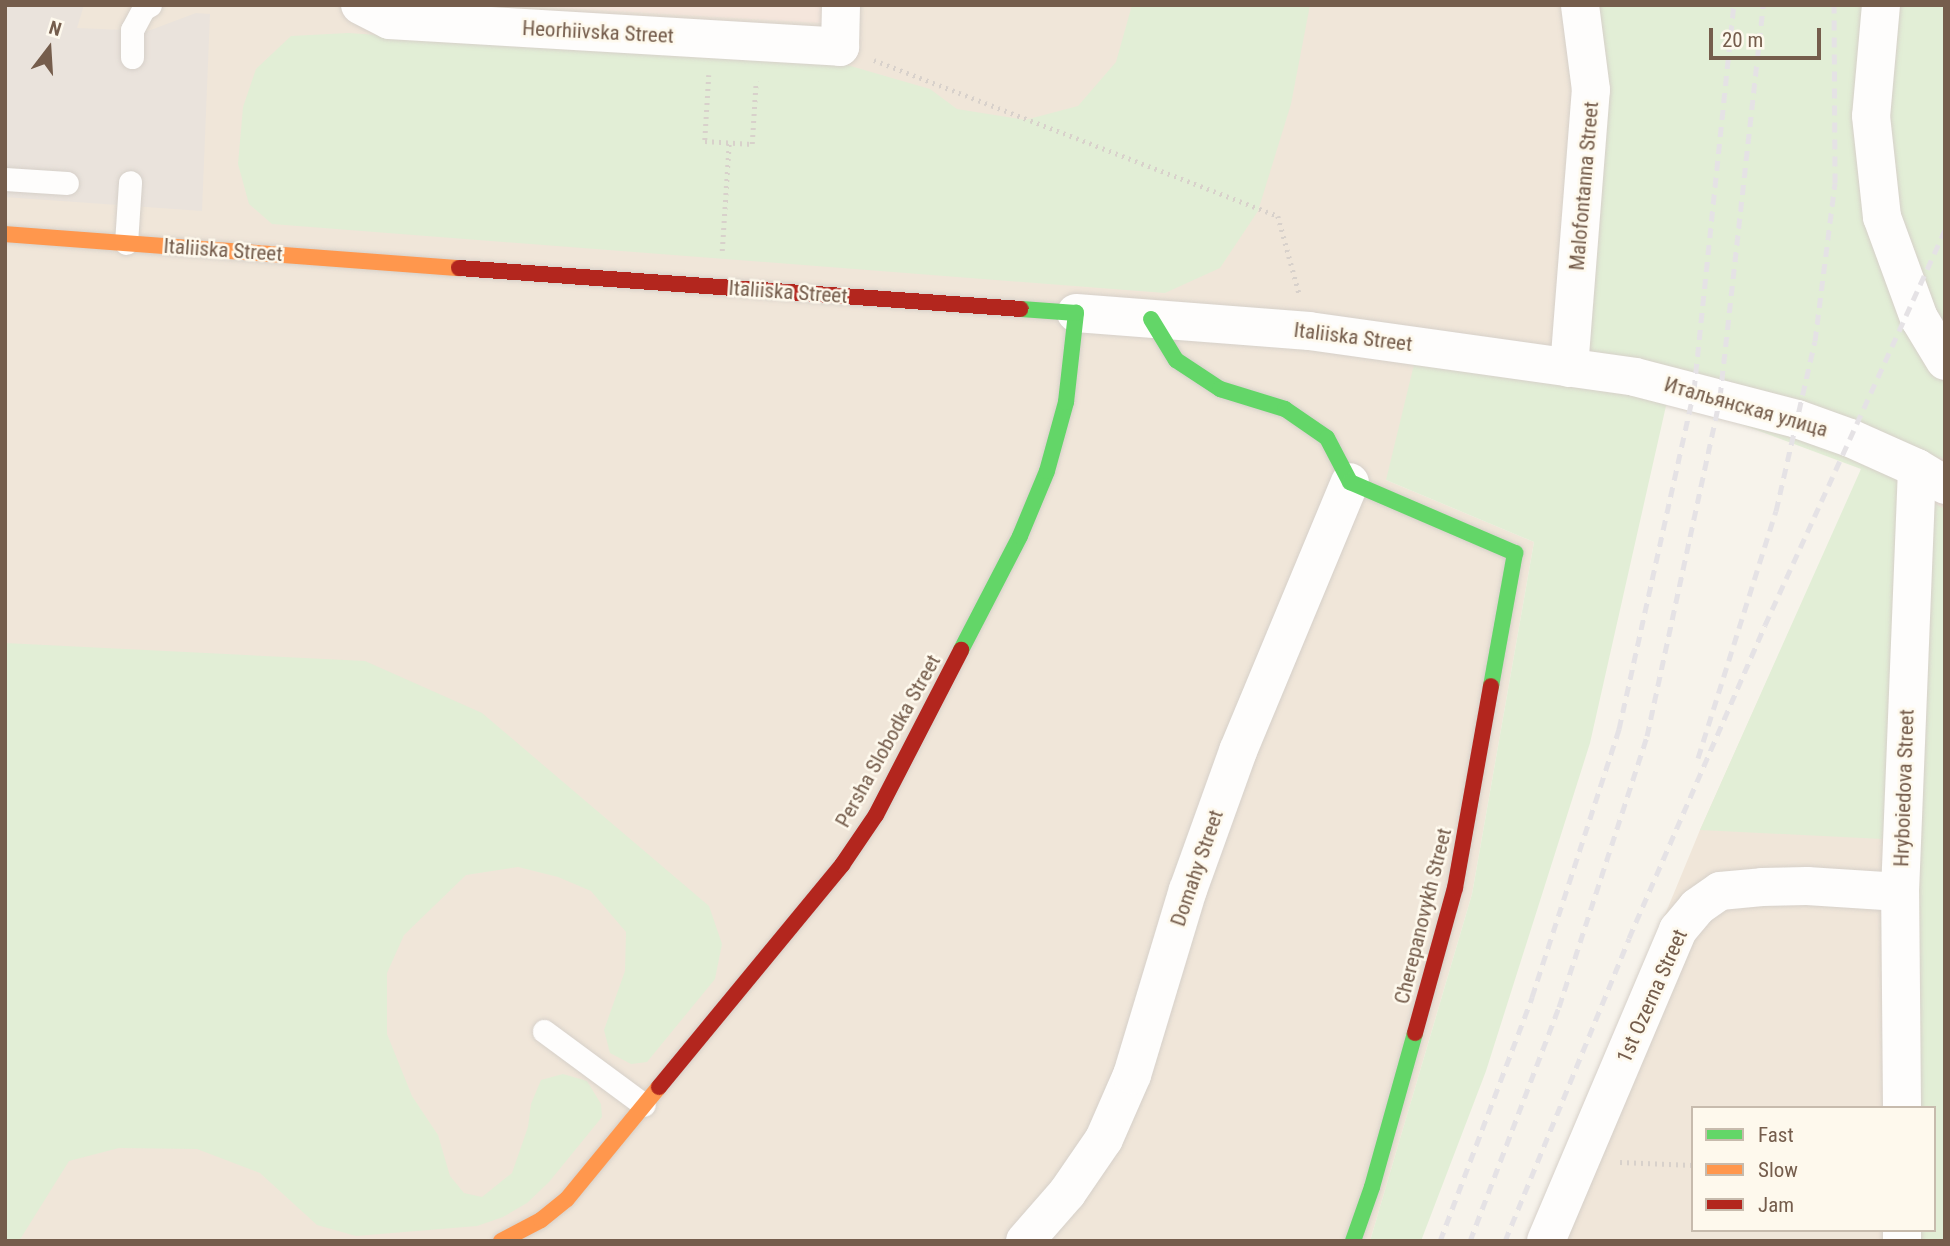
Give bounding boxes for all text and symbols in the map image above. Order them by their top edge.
north arrow [14,14,84,84]
scale bar [1712,14,1824,58]
street label: Heorhiivska Street [522,15,674,49]
text: N [46,16,64,41]
text: 20 m [1722,28,1763,52]
street label: Malofontanna Street [1564,101,1604,271]
street label: Italiiska Street [163,233,283,267]
street label: Italiiska Street [728,275,848,309]
street label: Italiiska Street [1292,317,1414,357]
street label: Итальянская улица [1661,372,1831,442]
street label: Persha Slobodka Street [830,650,946,832]
street label: Hryboiedova Street [1889,709,1919,867]
street label: Domahy Street [1165,807,1229,929]
street label: Cherepanovykh Street [1389,825,1457,1007]
street label: 1st Ozerna Street [1611,925,1693,1067]
legend [1691,1106,1936,1232]
text: Fast [1758,1123,1794,1147]
text: Slow [1758,1158,1798,1182]
text: Jam [1758,1193,1794,1217]

